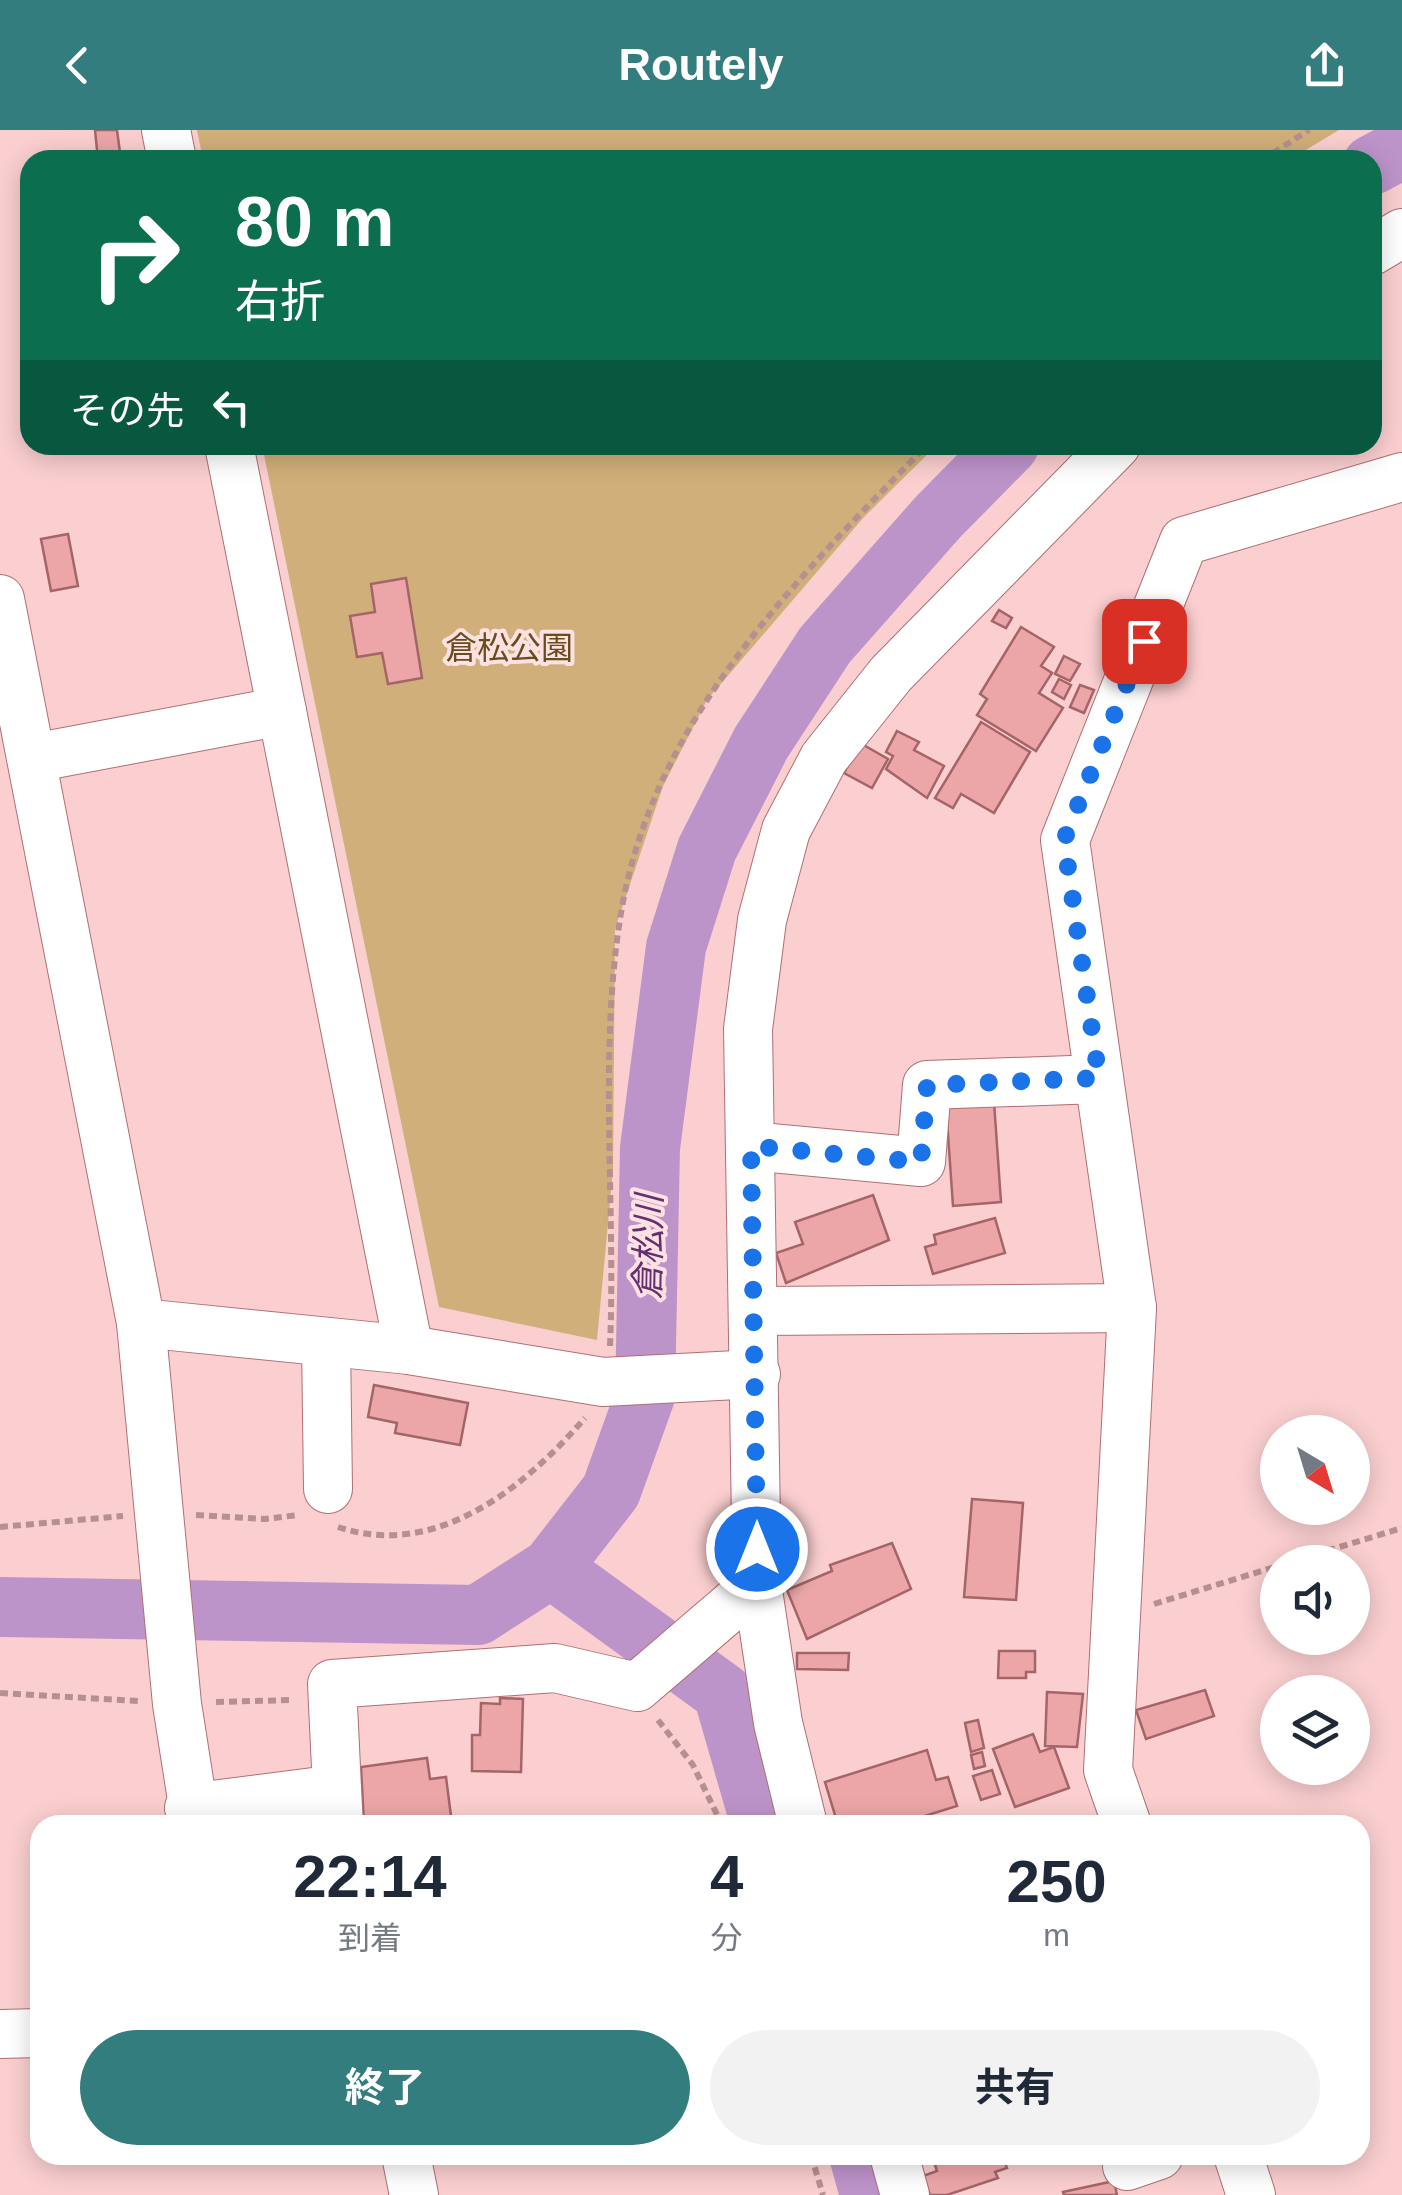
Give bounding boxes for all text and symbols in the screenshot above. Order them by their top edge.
icon: back [50,38,105,93]
icon: share [1297,38,1352,93]
text: Routely [618,39,784,90]
text: 80 m [235,183,395,261]
icon: right [70,190,200,320]
text: 右折 [235,276,325,327]
icon: left [204,380,259,435]
text: その先 [70,390,184,432]
pin [1102,599,1187,684]
icon: arrive [1117,614,1172,669]
park label: 倉松公園 [445,630,573,666]
water label: 倉松川 [628,1190,668,1300]
north arrow [1260,1415,1370,1525]
map controls [1260,1415,1370,1785]
position arrow [705,1497,809,1601]
button: sound [1260,1545,1370,1655]
button: layers [1260,1675,1370,1785]
text: 22:14 [293,1843,447,1910]
text: 4 [710,1843,743,1910]
text: 250 [1007,1848,1107,1915]
text: m [1043,1917,1070,1953]
text: 到着 [338,1920,402,1956]
text: 分 [711,1920,743,1956]
button: 終了 [80,2030,690,2145]
button: 共有 [710,2030,1320,2145]

